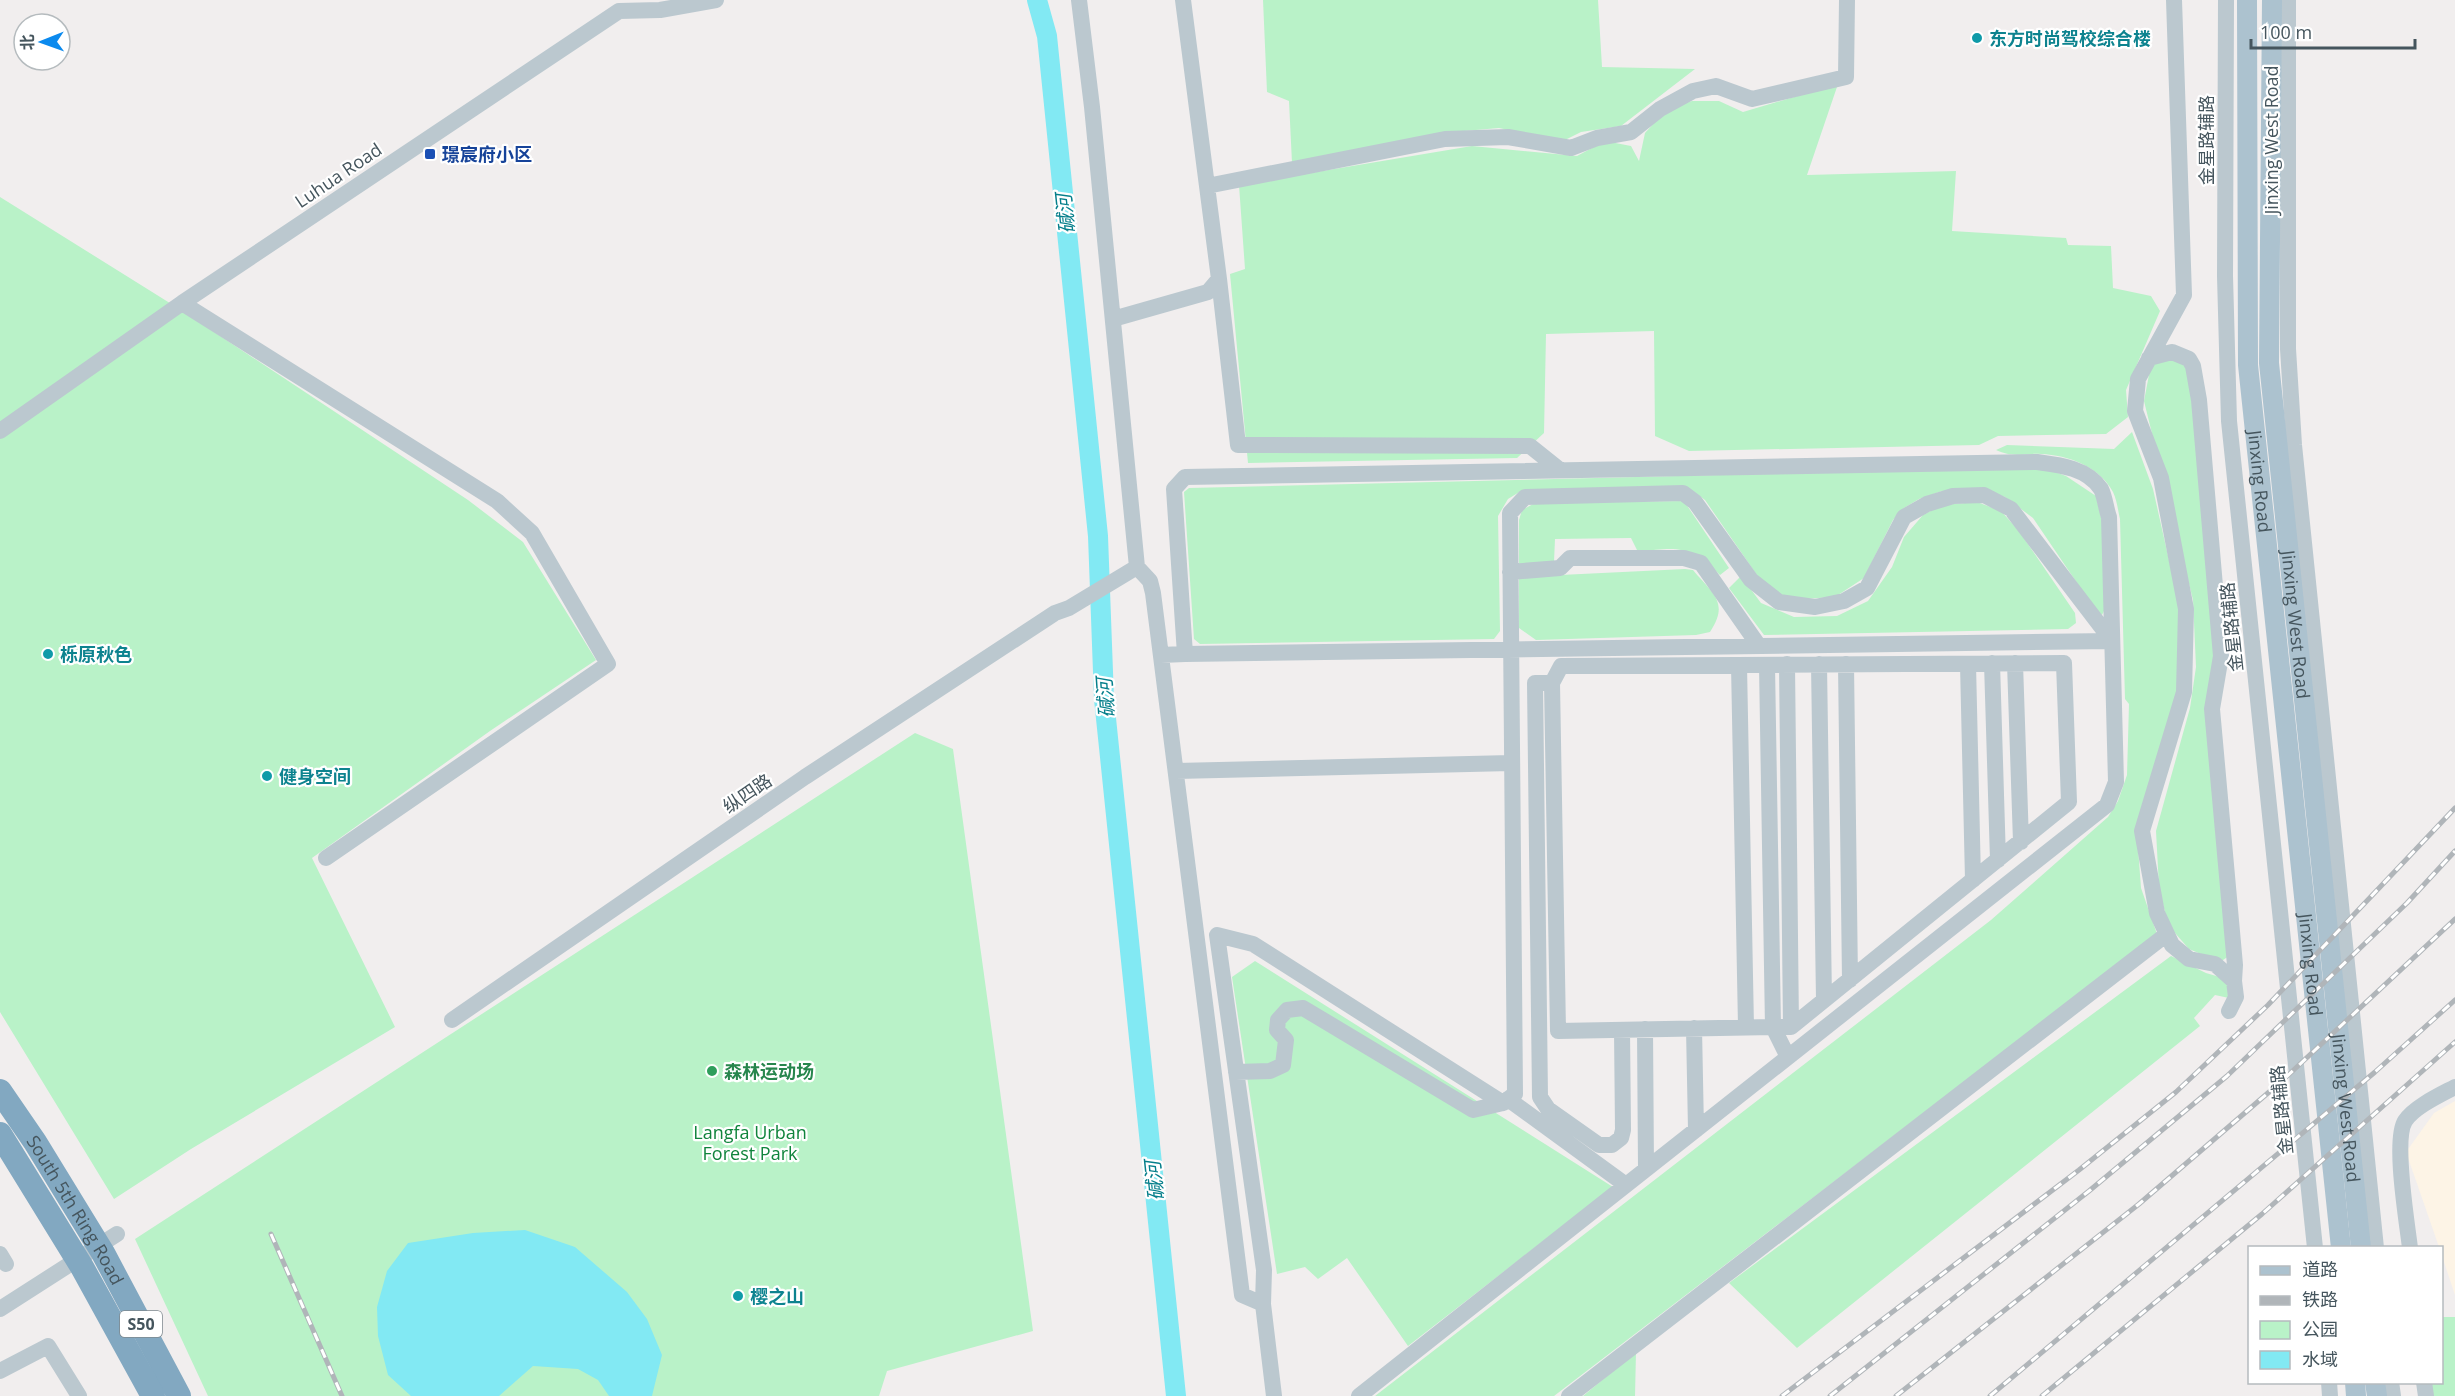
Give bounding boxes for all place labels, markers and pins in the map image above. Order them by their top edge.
place label: 东方时尚驾校综合楼 [1989,26,2151,50]
marker: 东方时尚驾校综合楼 [1970,31,1984,45]
place label: 璟宸府小区 [442,142,532,166]
marker: 璟宸府小区 [423,147,437,161]
place label: 栎原秋色 [60,642,132,666]
marker: 栎原秋色 [41,647,55,661]
place label: 健身空间 [279,764,351,788]
marker: 健身空间 [260,769,274,783]
place label: 森林运动场 [724,1059,814,1083]
marker: 森林运动场 [705,1064,719,1078]
place label: 樱之山 [750,1284,804,1308]
marker: 樱之山 [731,1289,745,1303]

